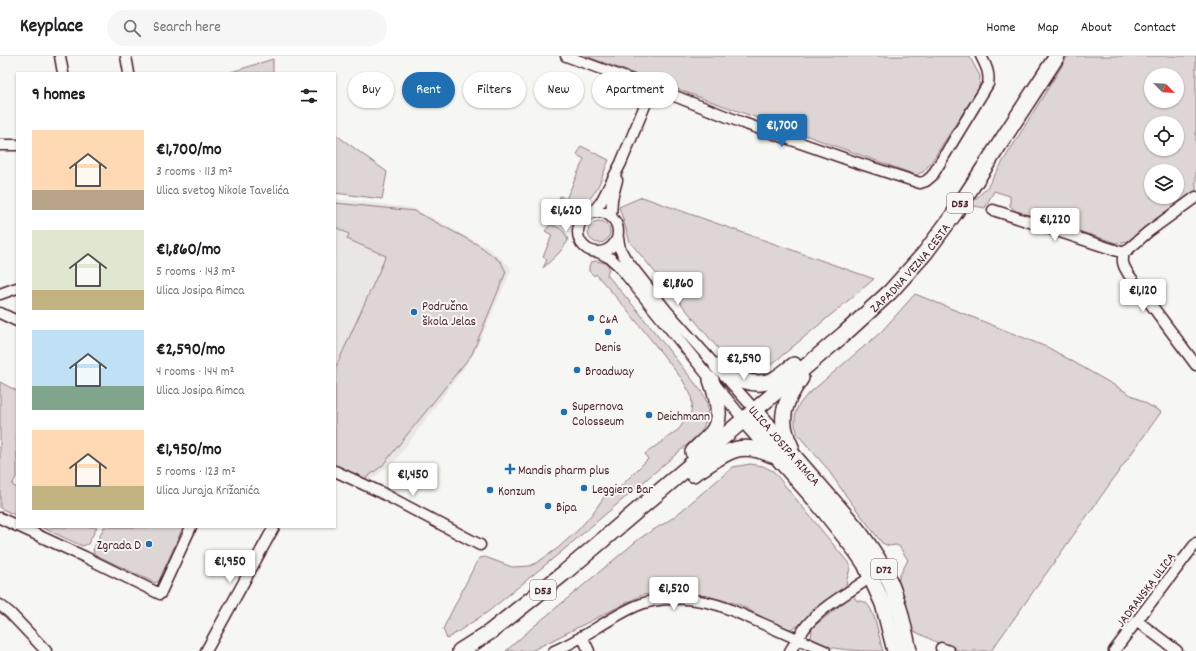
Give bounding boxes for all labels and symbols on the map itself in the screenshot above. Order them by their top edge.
north arrow [1144,68,1184,108]
pin: €1,700 [749,114,815,148]
road number: D53 [947,193,973,213]
pin: €1,620 [533,199,599,233]
pin: €1,220 [1022,208,1088,242]
street label: ZAPADNA VEZNA CESTA [866,220,956,318]
pin: €1,860 [645,272,711,306]
pin: €1,120 [1110,279,1176,313]
place label: Područna škola Jelas [422,298,476,332]
marker: Područna škola Jelas [409,307,419,317]
place label: C&A [599,311,618,330]
marker: C&A [586,313,596,323]
marker: Denis [603,327,613,337]
place label: Denis [595,339,621,358]
pin: €2,590 [711,347,777,381]
place label: Broadway [585,363,634,382]
marker: Broadway [572,365,582,375]
place label: Supernova Colosseum [572,398,624,432]
street label: ULICA JOSIPA RIMCA [743,402,824,491]
marker: Supernova Colosseum [559,407,569,417]
place label: Deichmann [657,408,710,427]
marker: Deichmann [644,410,654,420]
place label: Mandis pharm plus [518,462,610,481]
pin: €1,450 [380,463,446,497]
marker: Mandis pharm plus [505,464,515,474]
place label: Leggiero Bar [592,481,653,500]
place label: Konzum [498,483,535,502]
marker: Leggiero Bar [579,483,589,493]
marker: Konzum [485,485,495,495]
place label: Bipa [556,499,578,518]
marker: Bipa [543,501,553,511]
place label: Zgrada D [97,537,141,556]
marker: Zgrada D [144,539,154,549]
street label: JADRANSKA ULICA [1113,549,1181,632]
pin: €1,950 [197,550,263,584]
road number: D72 [871,559,897,579]
pin: €1,520 [641,577,707,611]
road number: D53 [530,580,556,600]

